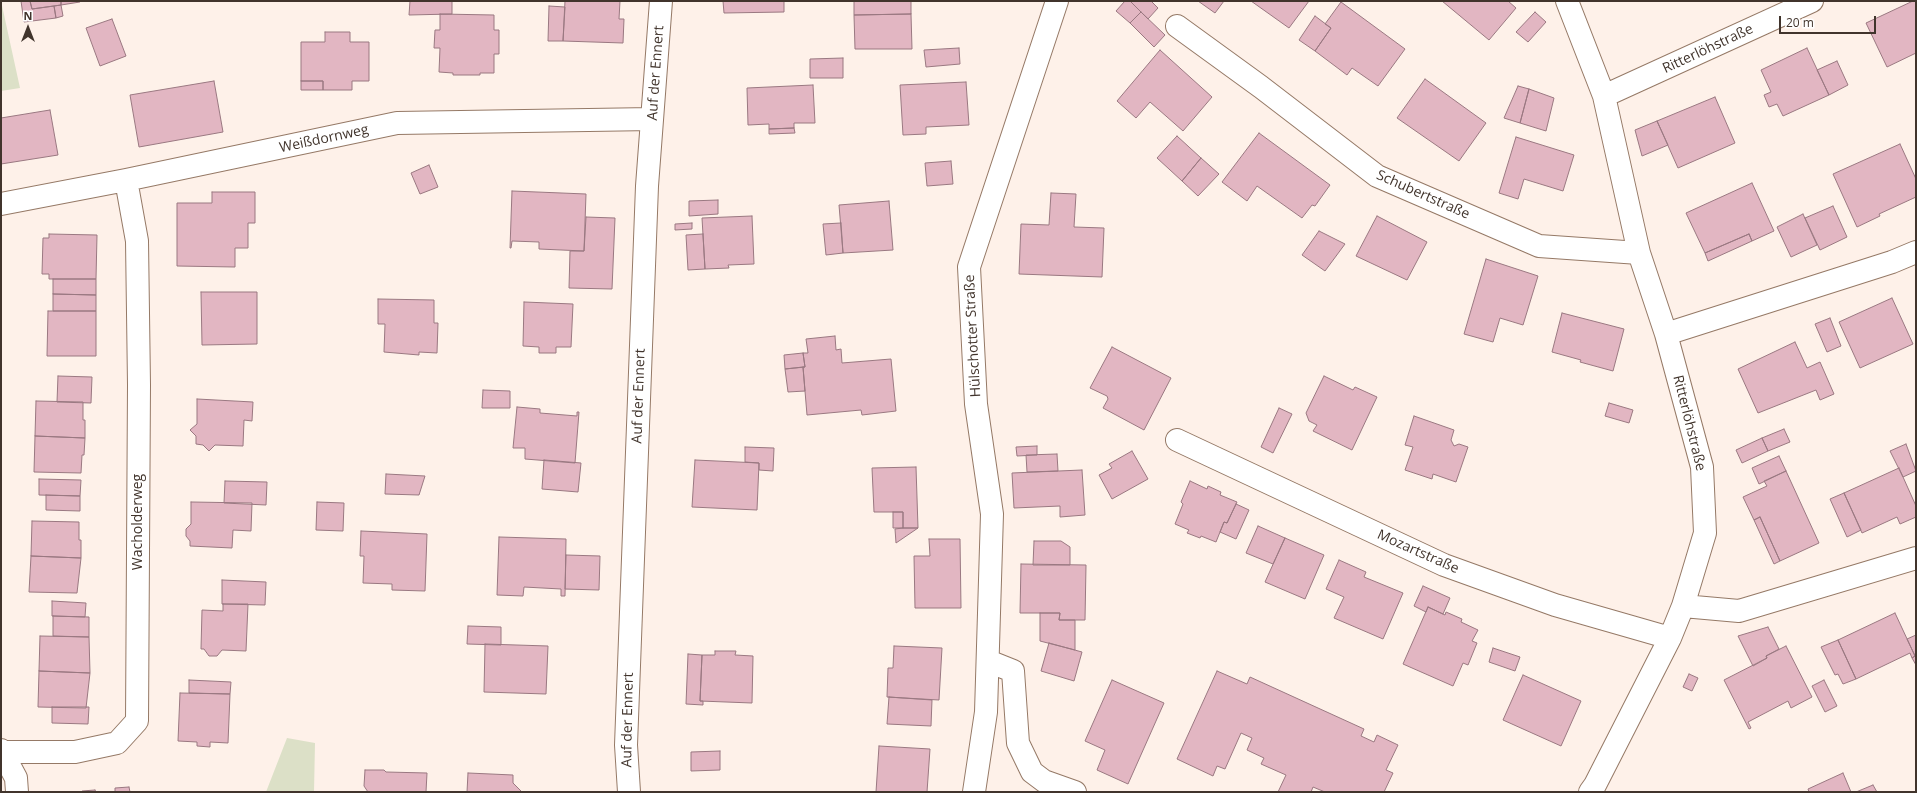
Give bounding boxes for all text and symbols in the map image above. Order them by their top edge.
north arrow [8,8,48,48]
text: N [24,8,32,23]
scale bar [1781,8,1878,34]
text: 20 m [1786,14,1814,31]
street label: Ritterlöhstraße [1660,21,1756,77]
street label: Auf der Ennert [644,25,668,121]
street label: Weißdornweg [278,121,370,157]
street label: Schubertstraße [1374,167,1472,223]
street label: Hülschotter Straße [961,274,985,398]
street label: Auf der Ennert [629,348,649,444]
street label: Ritterlöhstraße [1669,373,1709,473]
street label: Wacholderweg [130,474,146,570]
street label: Mozartstraße [1374,526,1462,578]
street label: Auf der Ennert [619,672,637,768]

